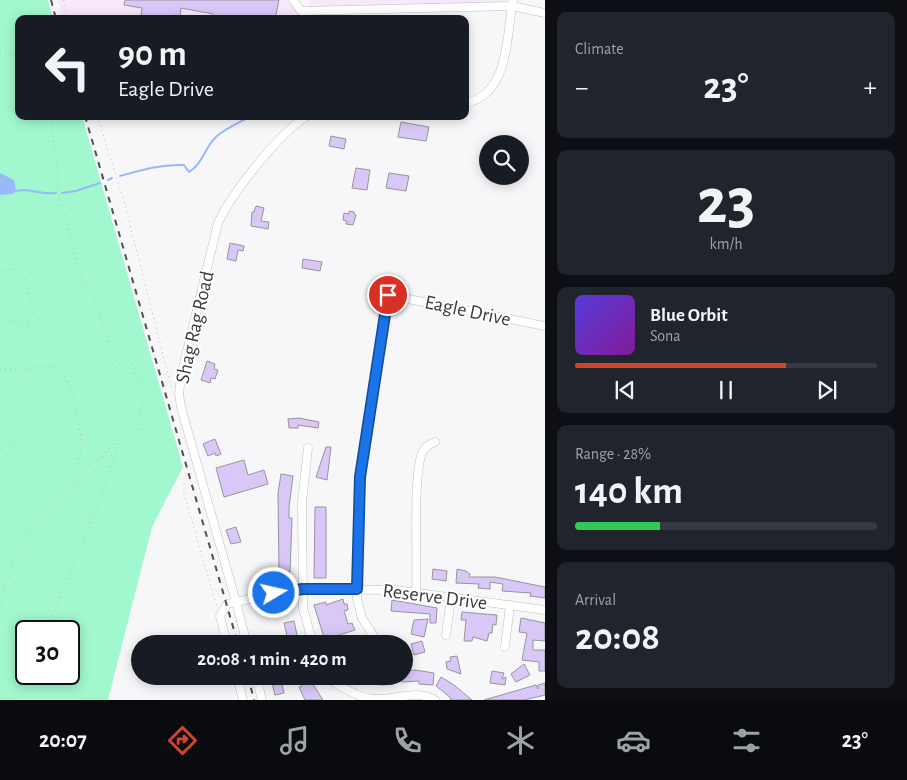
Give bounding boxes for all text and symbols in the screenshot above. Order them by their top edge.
icon: left [35,35,100,100]
text: 90 m [118,37,187,72]
text: Climate [575,41,624,57]
text: 23° [703,68,749,106]
text: − [575,74,588,102]
text: + [864,74,877,102]
text: Eagle Drive [118,78,214,100]
map controls [479,135,529,185]
button: search [479,135,529,185]
text: 23 [697,170,755,235]
text: km/h [709,236,743,252]
street label: Shag Rag Road [172,269,218,385]
pin [367,274,409,316]
icon: arrive [374,281,402,309]
street label: Eagle Drive [423,292,513,330]
text: Blue Orbit [650,306,728,325]
text: Sona [650,328,681,344]
icon: previous [611,376,639,404]
icon: pause [712,376,740,404]
icon: next [813,376,841,404]
text: Range · 28% [575,446,651,462]
text: 140 km [575,473,683,511]
position arrow [247,566,299,618]
street label: Reserve Drive [381,581,488,613]
text: Arrival [575,592,616,608]
text: 20:08 [575,619,660,657]
speed limit sign: 30 [15,620,80,685]
text: 20:08 · 1 min · 420 m [197,650,347,669]
icon: directions [165,723,200,758]
icon: music [277,723,312,758]
icon: phone [390,723,425,758]
icon: climate [503,723,538,758]
icon: car [616,723,651,758]
icon: filters [729,723,764,758]
text: 20:07 [39,729,87,751]
text: 23° [842,729,868,751]

